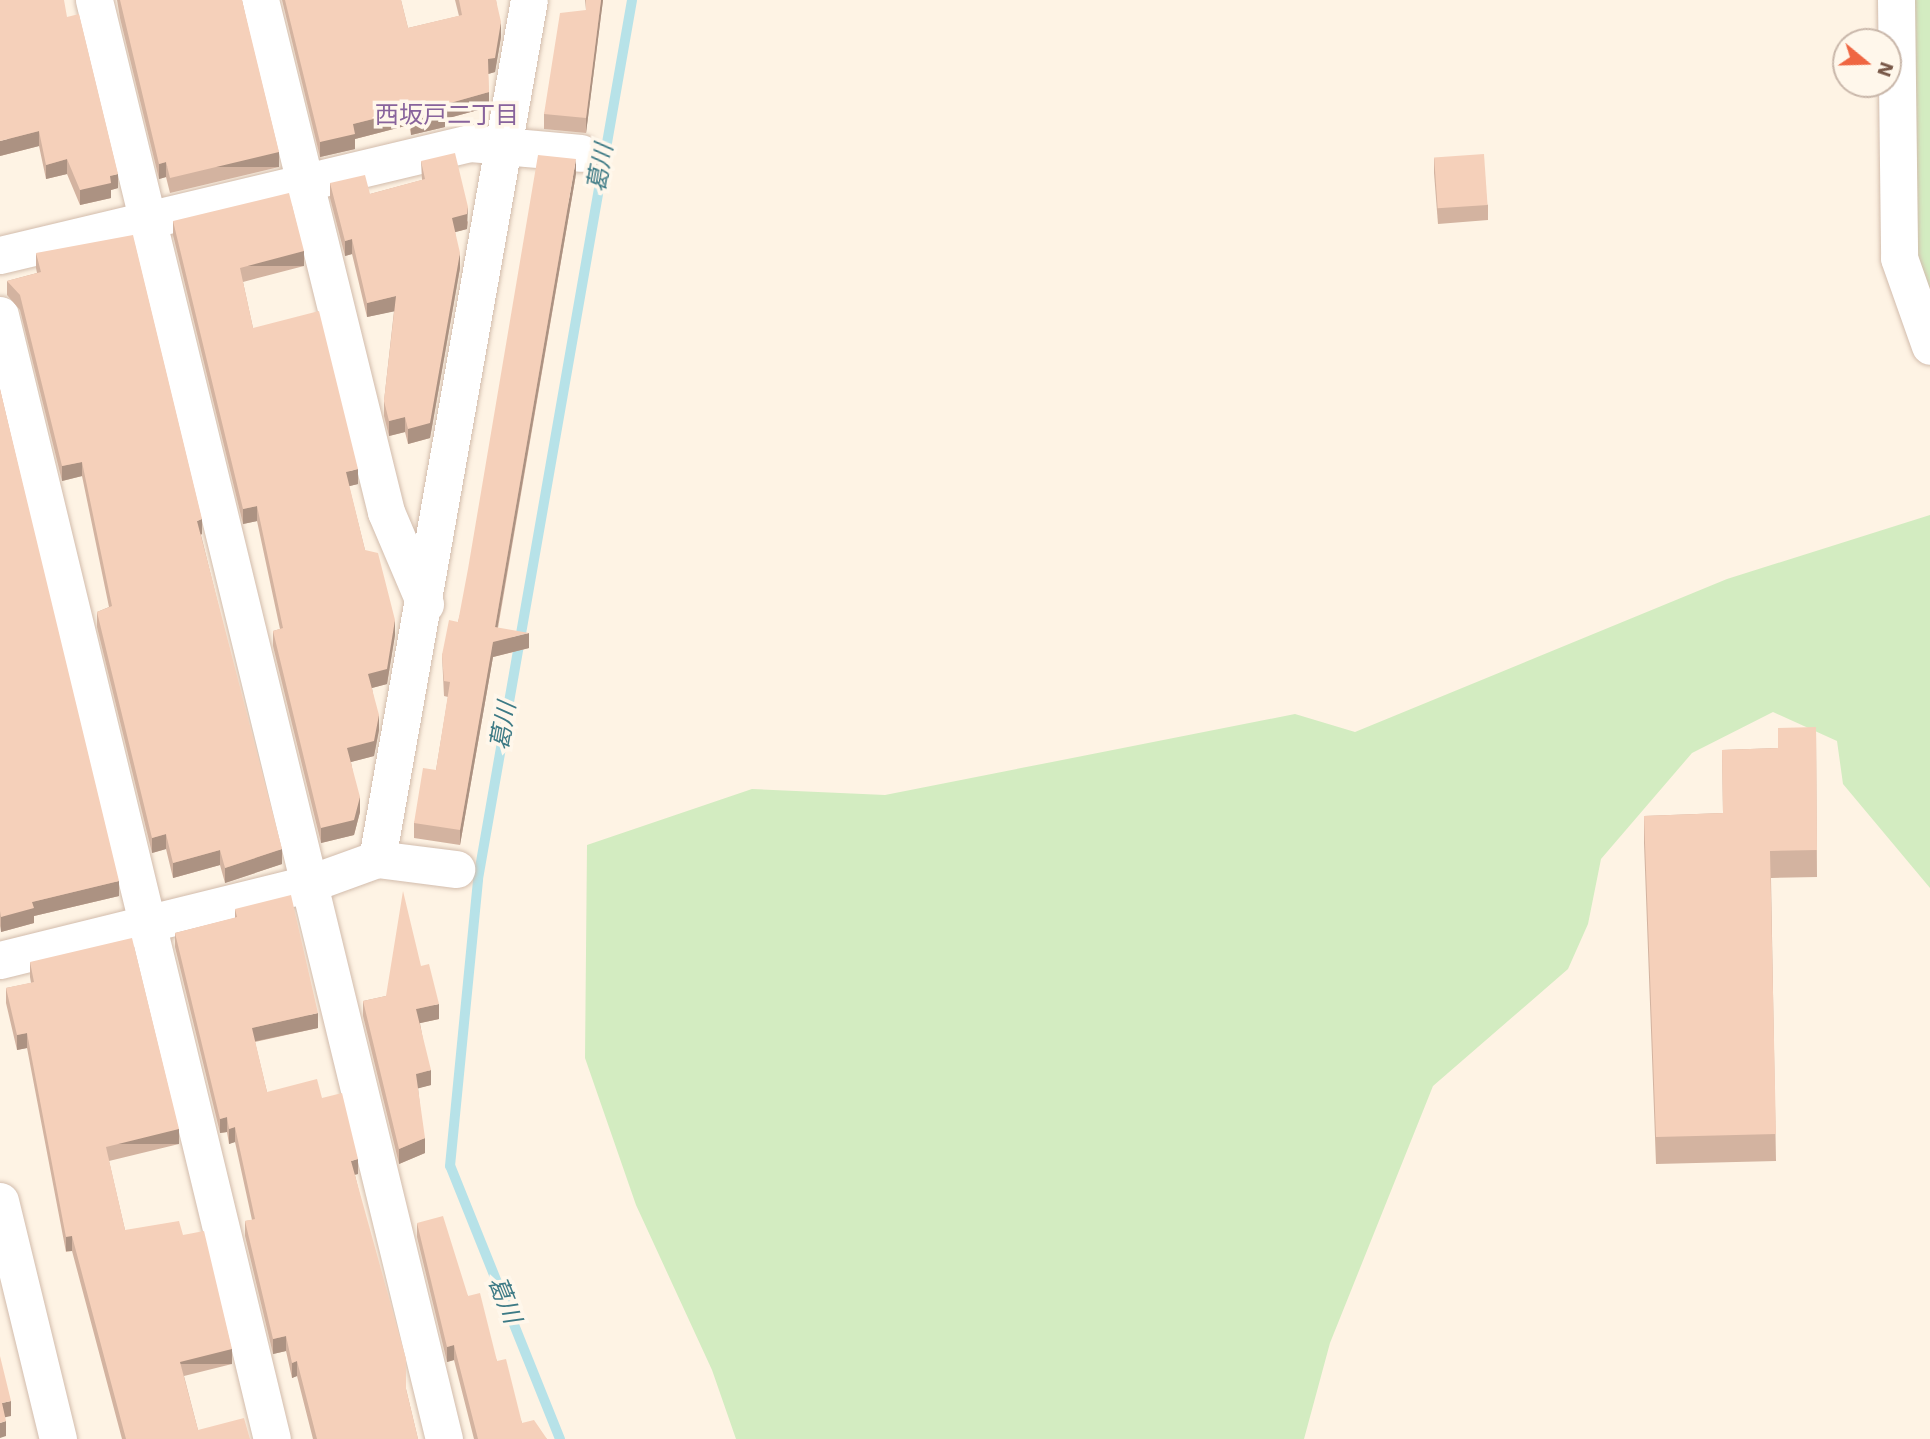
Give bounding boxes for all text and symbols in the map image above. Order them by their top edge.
north arrow [1832,28,1902,98]
text: N [1872,59,1899,80]
district label: 西坂戸二丁目 [375,102,519,130]
water label: 葛川 [583,142,619,194]
water label: 葛川 [486,700,522,752]
water label: 葛川 [482,1272,526,1328]

